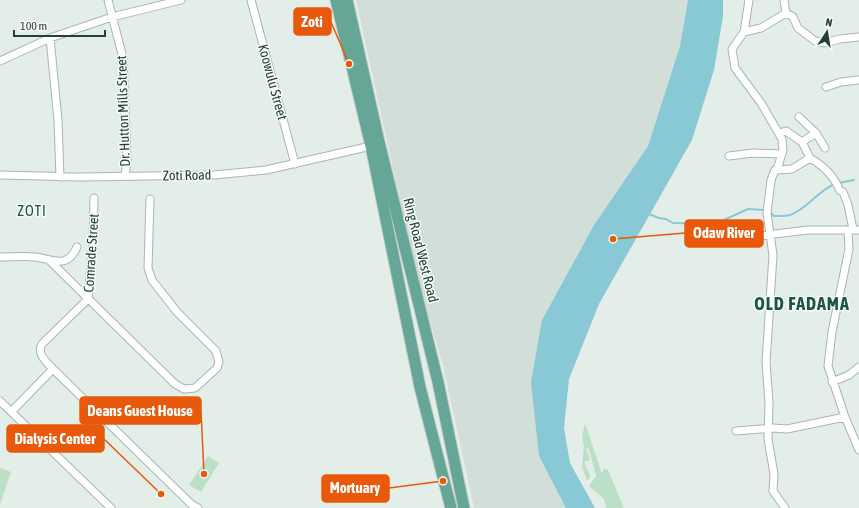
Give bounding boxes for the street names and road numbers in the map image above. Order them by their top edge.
street label: Koowulu Street [255,42,291,122]
street label: Dr. Hutton Mills Street [113,55,133,167]
street label: Zoti Road [162,167,212,183]
street label: Ring Road West Road [400,196,442,304]
street label: Comrade Street [80,213,102,293]

